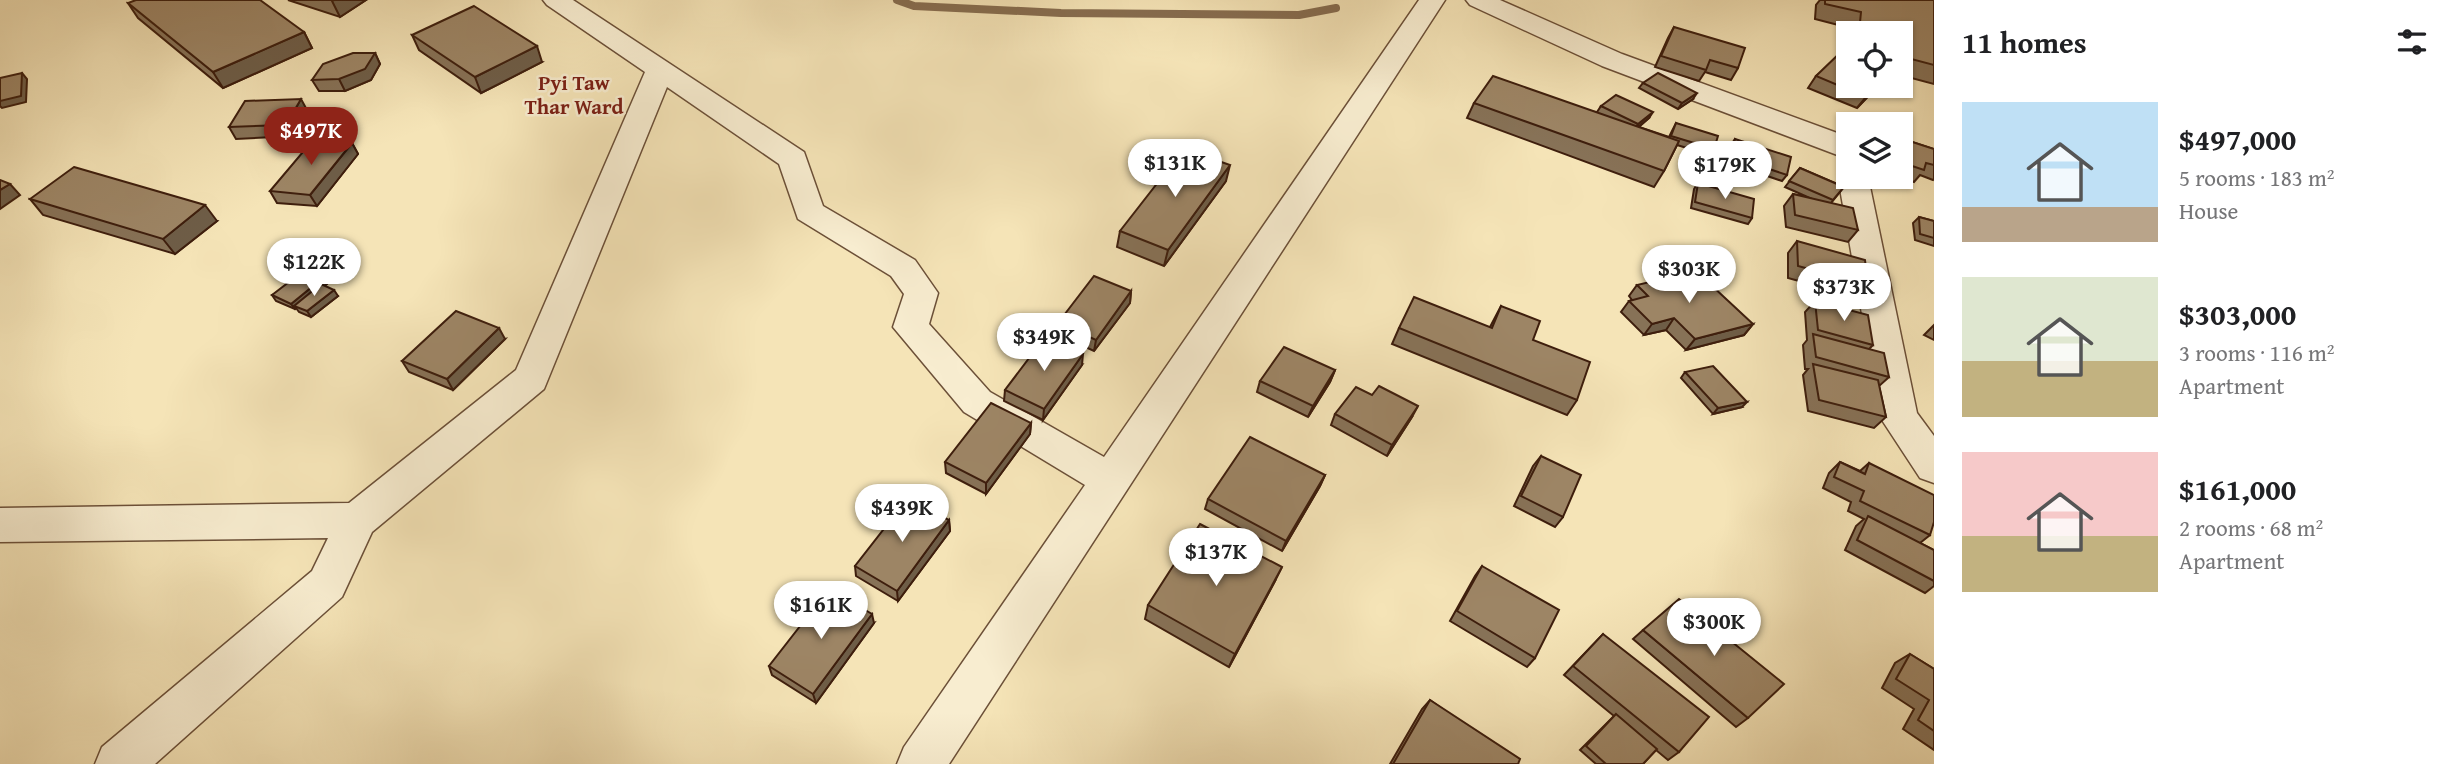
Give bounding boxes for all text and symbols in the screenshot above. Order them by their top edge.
text: 11 homes [1962,20,2087,64]
map controls [1836,21,1913,189]
button: locate [1836,21,1913,98]
icon: filters [2393,23,2431,61]
district label: Pyi Taw Thar Ward [524,67,624,122]
pin: $497K [262,108,360,167]
button: layers [1836,112,1913,189]
text: $497K [280,113,342,146]
text: $497,000 [2179,117,2296,161]
icon: home [2018,130,2102,214]
pin: $131K [1126,140,1224,199]
pin: $179K [1676,142,1774,201]
text: $131K [1144,145,1206,178]
text: $179K [1694,147,1756,180]
text: 5 rooms · 183 m² [2179,161,2334,194]
text: House [2179,194,2238,227]
pin: $122K [265,238,363,298]
text: $122K [283,244,345,277]
pin: $303K [1640,246,1738,305]
text: $303K [1658,251,1720,284]
pin: $373K [1795,264,1893,323]
text: $373K [1813,269,1875,302]
text: $303,000 [2179,292,2296,336]
icon: home [2018,305,2102,389]
pin: $349K [995,314,1093,373]
text: $349K [1013,319,1075,352]
text: 3 rooms · 116 m² [2179,336,2334,369]
text: Apartment [2179,369,2284,402]
text: $161,000 [2179,467,2296,511]
icon: home [2018,480,2102,564]
pin: $439K [853,484,951,544]
text: $439K [871,490,933,523]
text: 2 rooms · 68 m² [2179,511,2323,544]
pin: $137K [1167,528,1265,588]
text: $137K [1185,534,1247,567]
text: Apartment [2179,544,2284,577]
pin: $161K [772,582,870,641]
text: $161K [790,587,852,620]
pin: $300K [1665,598,1763,658]
text: $300K [1683,604,1745,637]

